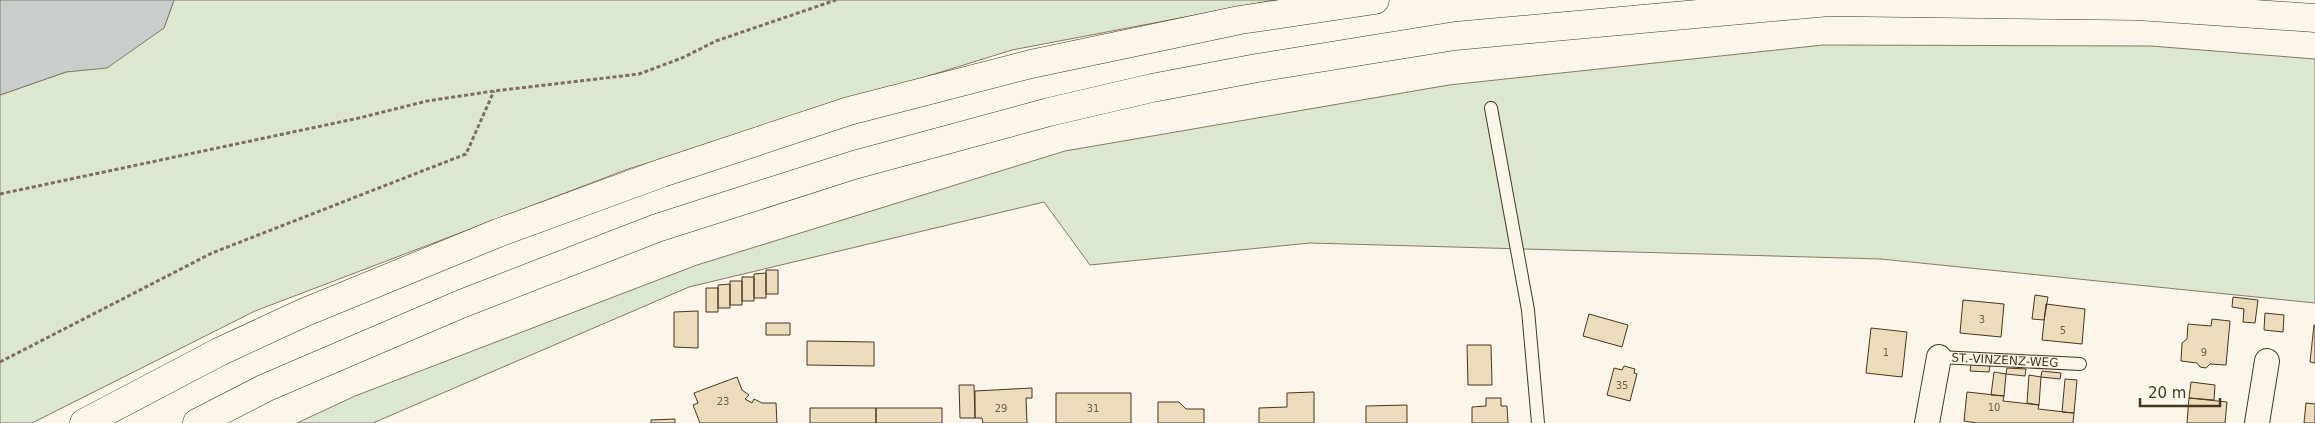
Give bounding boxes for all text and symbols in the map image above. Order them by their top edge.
house number: 3 [1979,314,1985,325]
house number: 5 [2060,325,2066,336]
house number: 1 [1883,347,1889,358]
house number: 9 [2201,347,2207,358]
street label: ST.-VINZENZ-WEG [1951,351,2059,370]
scale bar [2140,376,2220,408]
house number: 35 [1616,380,1628,391]
text: 20 m [2148,384,2186,402]
house number: 23 [717,396,729,407]
house number: 10 [1988,402,2000,413]
house number: 29 [995,403,1007,414]
house number: 31 [1087,403,1099,414]

